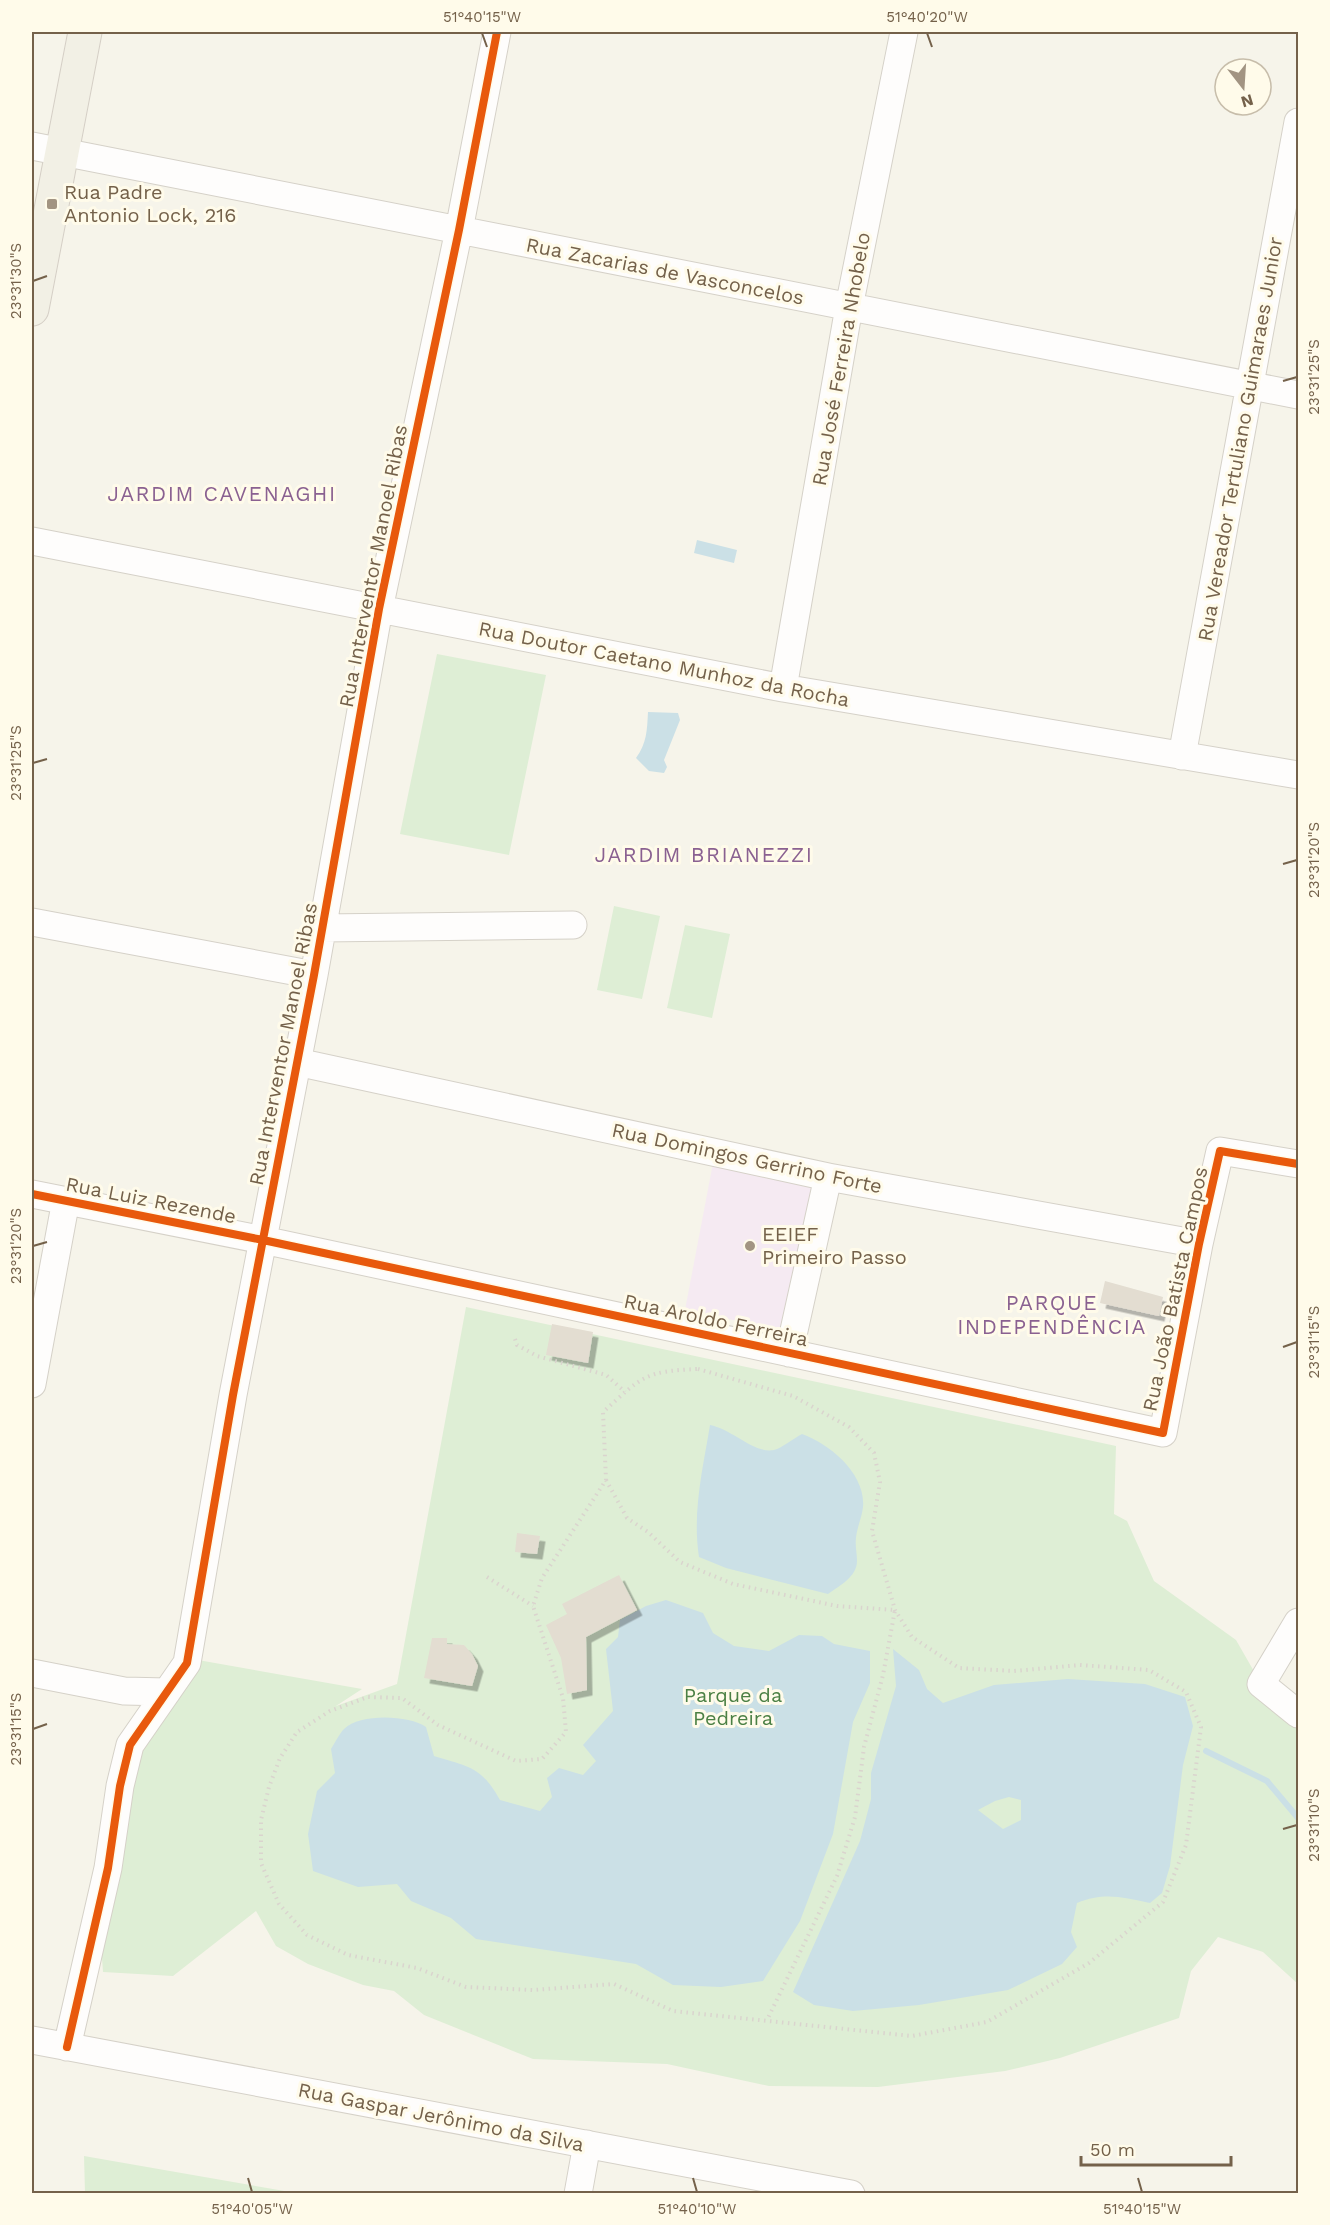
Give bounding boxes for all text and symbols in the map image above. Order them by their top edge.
text: 51°40'15"W [443,8,521,26]
text: 51°40'20"W [886,8,968,26]
north arrow [1213,57,1273,117]
text: N [1239,90,1256,112]
place label: Rua Padre Antonio Lock, 216 [64,180,236,227]
marker: Rua Padre Antonio Lock, 216 [45,197,59,211]
street label: Rua José Ferreira Nhobelo [807,230,875,488]
street label: Rua Zacarias de Vasconcelos [524,232,806,310]
street label: Rua Vereador Tertuliano Guimaraes Junior [1193,235,1287,643]
text: 23°31'30"S [7,243,25,319]
text: 23°31'25"S [1305,339,1323,415]
street label: Rua Interventor Manoel Ribas [334,423,412,709]
district label: JARDIM CAVENAGHI [107,481,337,506]
street label: Rua Doutor Caetano Munhoz da Rocha [476,616,852,712]
text: 23°31'25"S [7,725,25,801]
text: 23°31'20"S [1305,822,1323,898]
district label: JARDIM BRIANEZZI [595,842,813,867]
street label: Rua Interventor Manoel Ribas [244,901,322,1187]
street label: Rua Domingos Gerrino Forte [610,1118,884,1198]
street label: Rua João Batista Campos [1137,1165,1213,1413]
street label: Rua Luiz Rezende [64,1172,238,1228]
text: 23°31'20"S [7,1208,25,1284]
place label: EEIEF Primeiro Passo [762,1222,907,1269]
marker: EEIEF Primeiro Passo [743,1239,757,1253]
street label: Rua Aroldo Ferreira [622,1289,810,1351]
district label: PARQUE INDEPENDÊNCIA [957,1290,1147,1339]
text: 23°31'15"S [1305,1306,1323,1378]
park label: Parque da Pedreira [684,1683,782,1730]
text: 23°31'15"S [7,1693,25,1765]
text: 23°31'10"S [1305,1788,1323,1862]
street label: Rua Gaspar Jerônimo da Silva [296,2077,586,2157]
scale bar [1081,2129,1231,2167]
text: 50 m [1090,2139,1135,2160]
text: 51°40'05"W [211,2200,293,2218]
text: 51°40'10"W [658,2200,736,2218]
text: 51°40'15"W [1103,2200,1181,2218]

